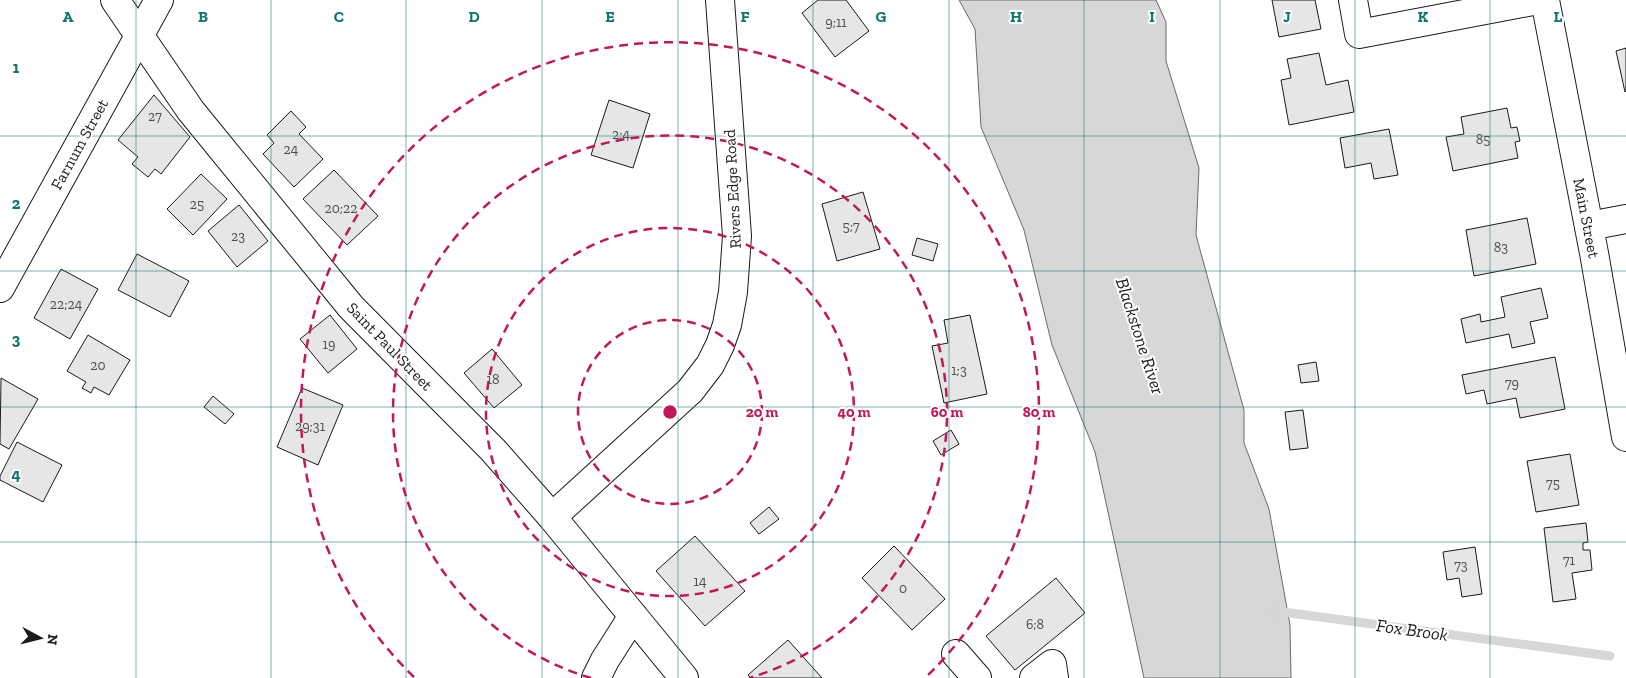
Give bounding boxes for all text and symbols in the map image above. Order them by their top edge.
text: A [63,7,74,26]
text: B [198,7,208,26]
text: C [334,7,344,26]
text: D [468,7,480,26]
text: E [605,7,615,26]
text: F [740,7,750,26]
text: G [876,7,887,26]
text: H [1010,7,1022,26]
text: I [1149,7,1155,26]
text: J [1283,7,1291,26]
text: K [1418,7,1429,26]
text: L [1554,7,1563,26]
house number: 9;11 [825,14,847,31]
text: 1 [13,58,20,77]
street label: Farnum Street [47,95,112,193]
house number: 27 [148,108,162,125]
house number: 2;4 [612,126,630,143]
street label: Rivers Edge Road [720,129,745,249]
house number: 85 [1476,131,1490,148]
house number: 24 [284,141,299,158]
street label: Main Street [1569,176,1604,260]
text: 2 [12,194,21,213]
house number: 25 [190,196,204,213]
house number: 20;22 [325,200,357,217]
house number: 5;7 [842,218,860,235]
house number: 23 [231,228,245,245]
house number: 83 [1494,239,1508,256]
water label: Blackstone River [1111,275,1169,398]
house number: 22;24 [50,296,83,313]
street label: Saint Paul Street [343,298,437,394]
text: 3 [12,330,21,349]
house number: 19 [323,336,335,353]
house number: 20 [90,357,106,374]
house number: 1;3 [951,362,967,379]
house number: 18 [487,371,499,388]
house number: 79 [1505,375,1519,392]
centre of rings [661,403,679,421]
text: 20 m [746,403,778,421]
text: 40 m [837,403,871,421]
text: 60 m [931,403,963,421]
text: 80 m [1023,403,1055,421]
house number: 29;31 [295,418,326,435]
text: 4 [11,465,21,484]
house number: 75 [1546,475,1560,492]
house number: 71 [1563,552,1576,569]
house number: 73 [1454,557,1468,574]
house number: 14 [694,573,707,590]
house number: 0 [899,580,907,597]
north arrow [15,613,65,663]
water label: Fox Brook [1375,614,1449,646]
house number: 6;8 [1026,616,1044,633]
text: N [43,633,61,646]

